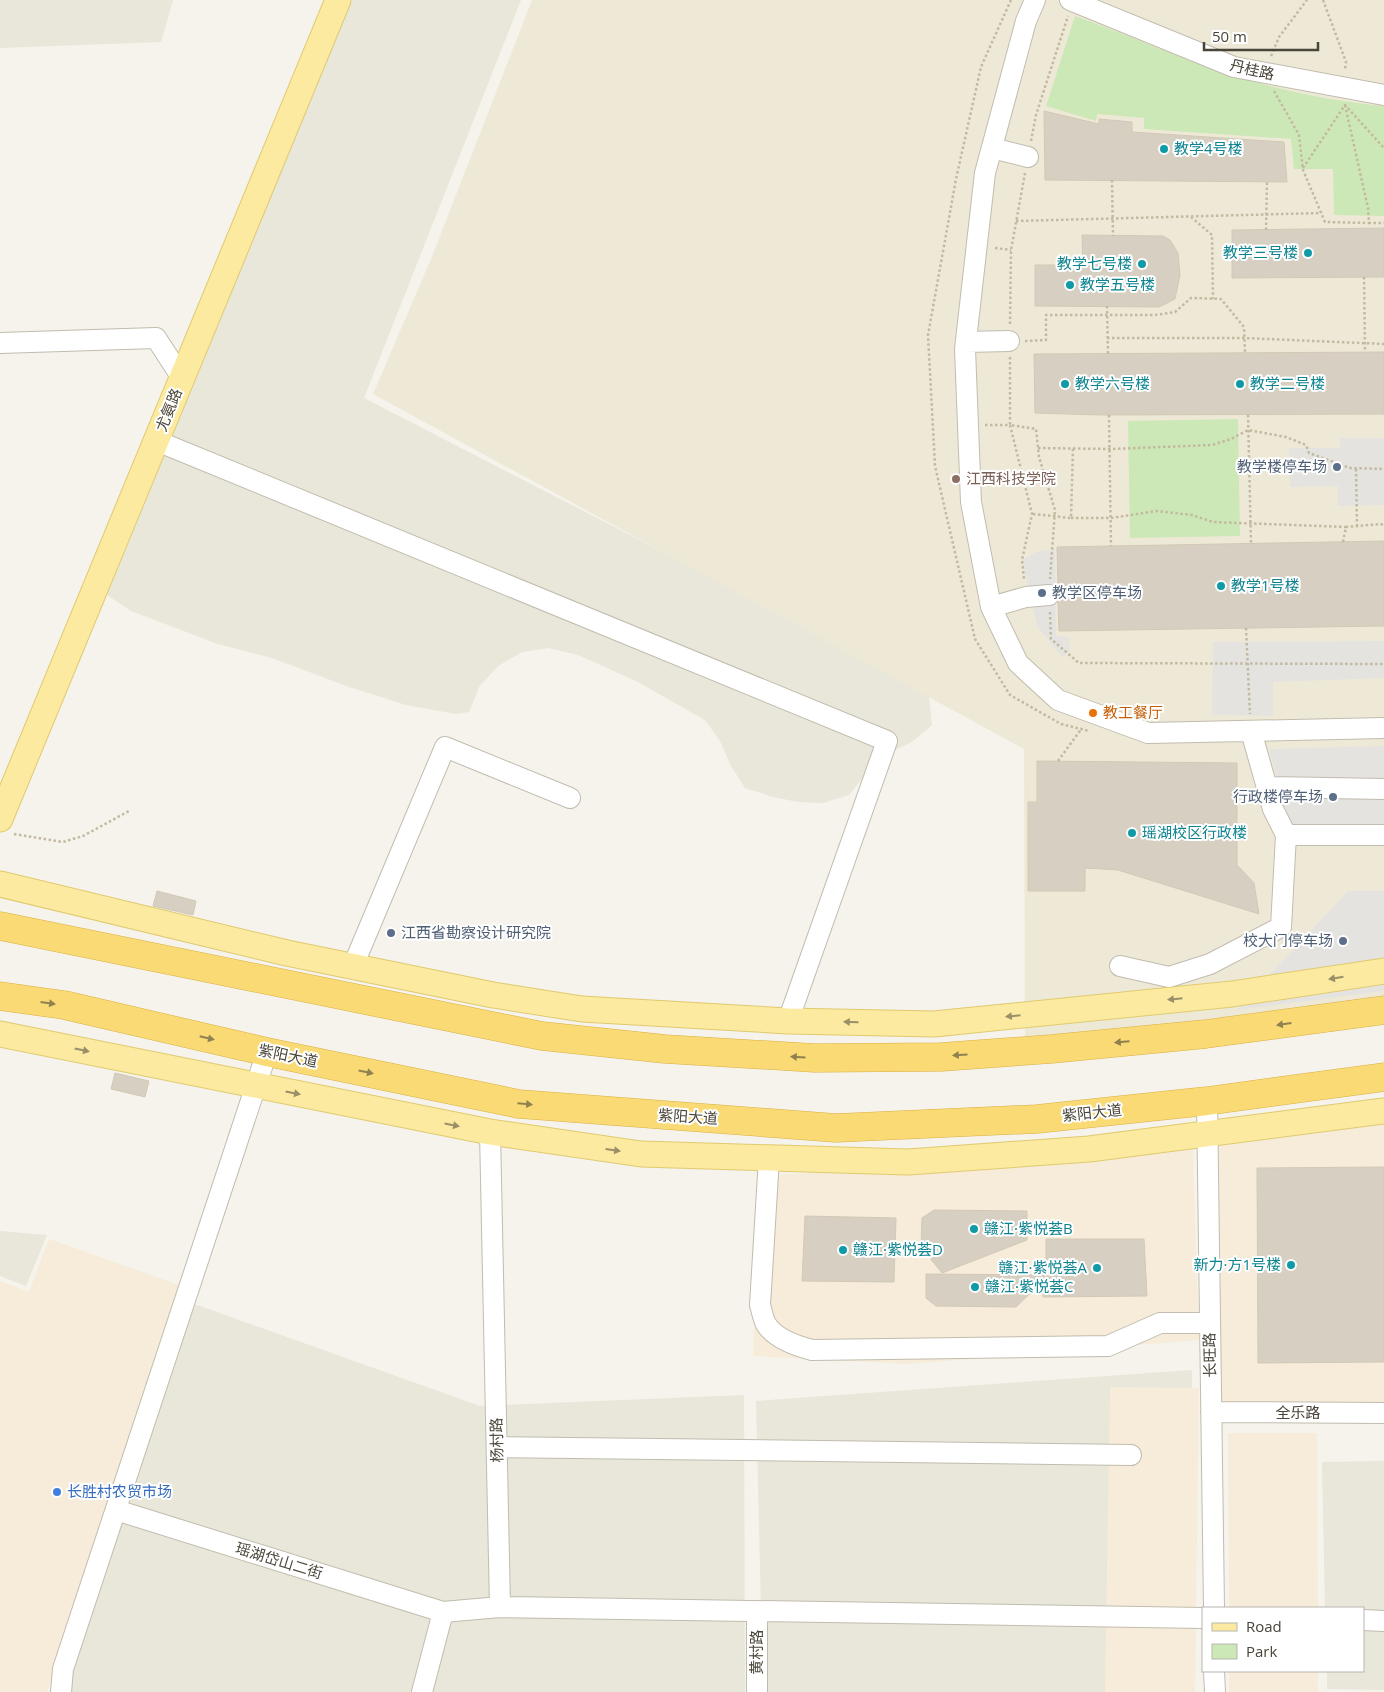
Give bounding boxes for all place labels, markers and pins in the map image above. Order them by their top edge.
place label: 教学4号楼 [1174,138,1243,158]
marker: 教学4号楼 [1158,143,1170,155]
place label: 教学三号楼 [1223,242,1298,262]
marker: 教学三号楼 [1302,247,1314,259]
place label: 教学七号楼 [1057,253,1132,273]
marker: 教学七号楼 [1136,258,1148,270]
place label: 教学五号楼 [1080,274,1155,294]
marker: 教学五号楼 [1064,279,1076,291]
place label: 教学六号楼 [1075,373,1150,393]
place label: 教学二号楼 [1250,373,1325,393]
marker: 教学六号楼 [1059,378,1071,390]
marker: 教学二号楼 [1234,378,1246,390]
place label: 教学楼停车场 [1237,456,1327,476]
marker: 教学楼停车场 [1331,461,1343,473]
place label: 江西科技学院 [966,468,1056,488]
marker: 江西科技学院 [950,473,962,485]
place label: 教学1号楼 [1231,575,1300,595]
marker: 教学1号楼 [1215,580,1227,592]
place label: 教学区停车场 [1052,582,1142,602]
marker: 教学区停车场 [1036,587,1048,599]
place label: 教工餐厅 [1103,702,1163,722]
marker: 教工餐厅 [1087,707,1099,719]
place label: 行政楼停车场 [1233,786,1323,806]
marker: 行政楼停车场 [1327,791,1339,803]
place label: 瑶湖校区行政楼 [1142,822,1247,842]
marker: 瑶湖校区行政楼 [1126,827,1138,839]
place label: 江西省勘察设计研究院 [401,922,551,942]
marker: 江西省勘察设计研究院 [385,927,397,939]
place label: 校大门停车场 [1243,930,1333,950]
marker: 校大门停车场 [1337,935,1349,947]
place label: 赣江·紫悦荟B [984,1218,1073,1238]
marker: 赣江·紫悦荟B [968,1223,980,1235]
place label: 赣江·紫悦荟D [853,1239,943,1259]
marker: 赣江·紫悦荟D [837,1244,849,1256]
place label: 新力·方1号楼 [1193,1254,1281,1274]
place label: 赣江·紫悦荟A [999,1257,1088,1277]
marker: 新力·方1号楼 [1285,1259,1297,1271]
marker: 赣江·紫悦荟A [1091,1262,1103,1274]
place label: 赣江·紫悦荟C [985,1276,1073,1296]
marker: 赣江·紫悦荟C [969,1281,981,1293]
place label: 长胜村农贸市场 [67,1481,172,1501]
marker: 长胜村农贸市场 [51,1486,63,1498]

